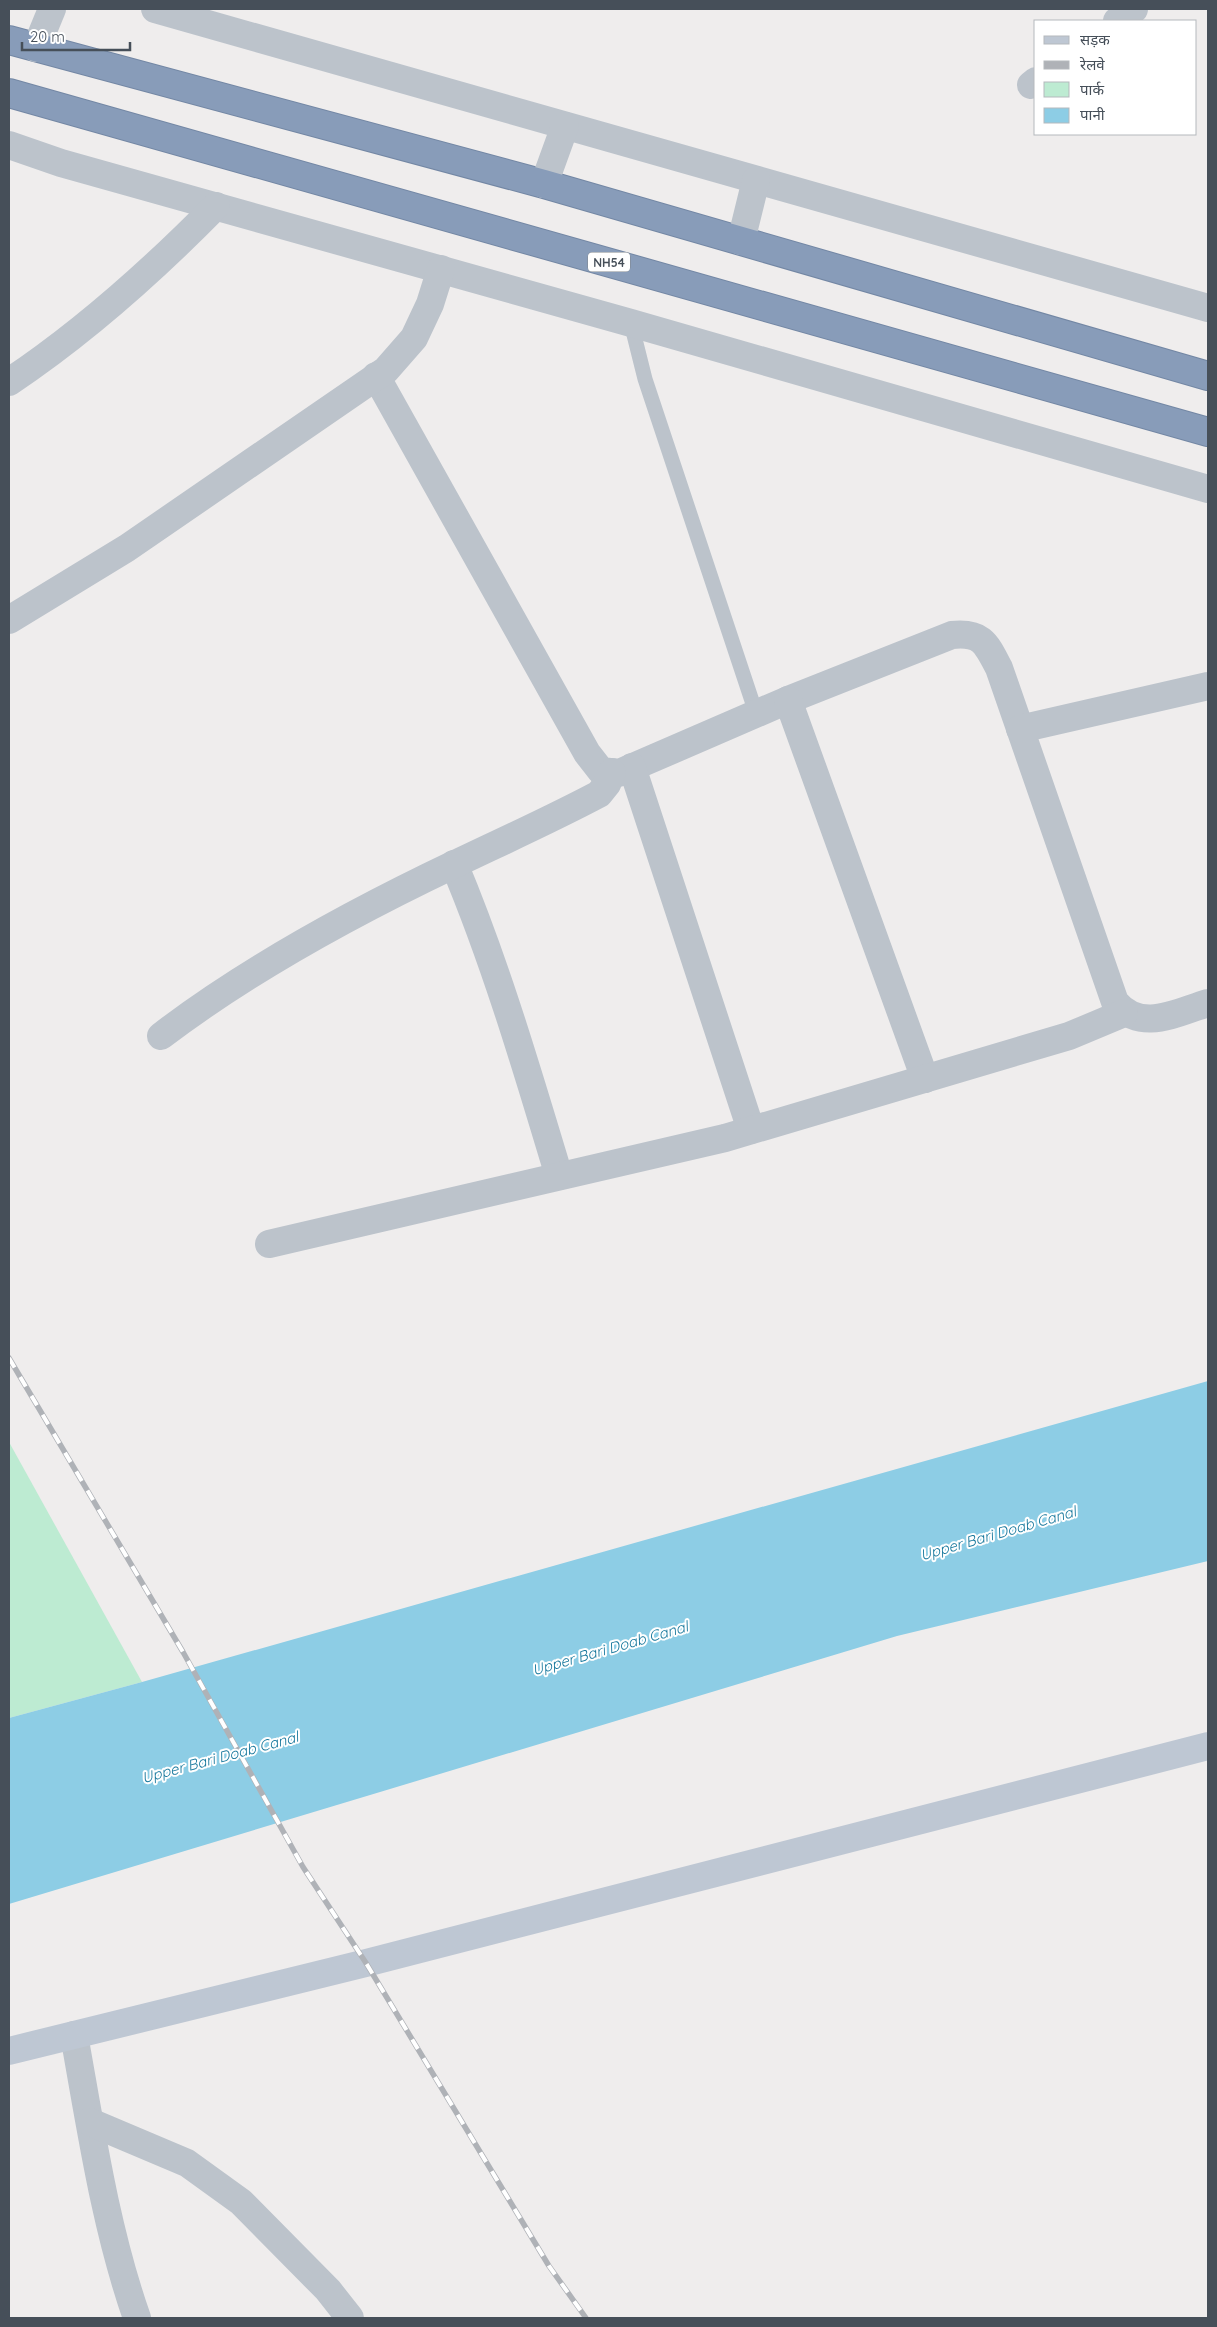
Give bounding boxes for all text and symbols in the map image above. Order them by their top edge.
scale bar [22,20,130,52]
legend [1034,20,1197,135]
text: 20 m [30,27,65,46]
text: सड़क [1080,30,1110,49]
text: रेलवे [1079,55,1105,74]
text: पार्क [1080,80,1104,99]
text: पानी [1080,105,1106,124]
road number: NH54 [588,252,630,272]
water label: Upper Bari Doab Canal [918,1501,1080,1564]
water label: Upper Bari Doab Canal [530,1616,692,1679]
water label: Upper Bari Doab Canal [140,1727,302,1787]

